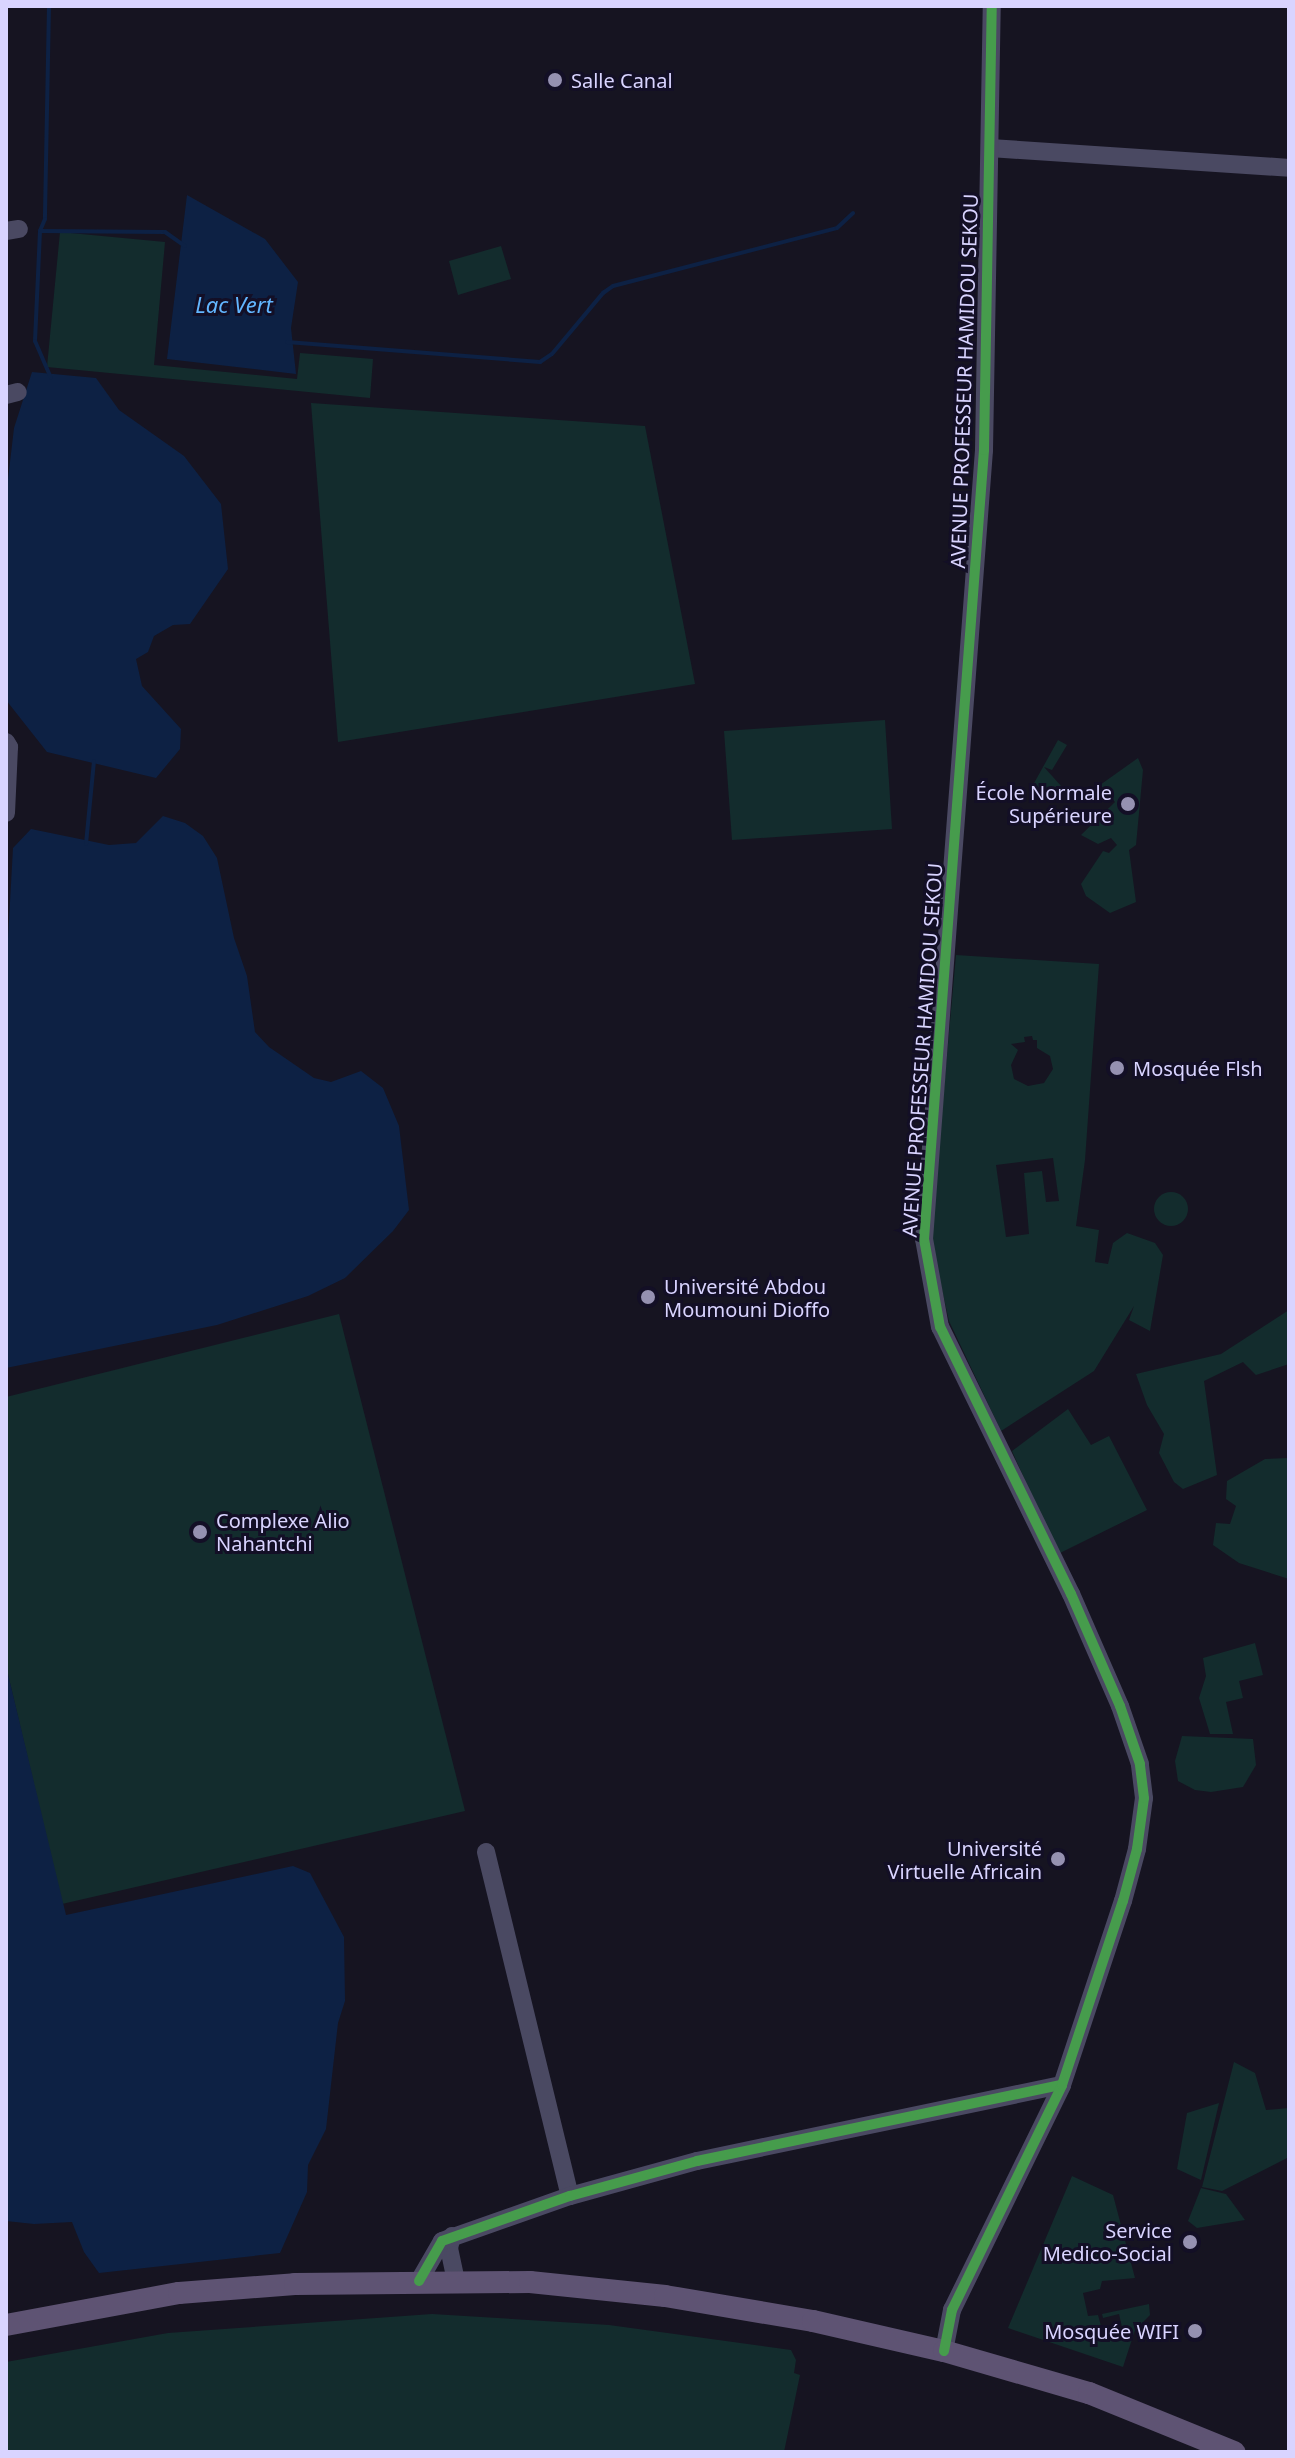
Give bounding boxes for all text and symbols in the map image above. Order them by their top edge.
place label: Salle Canal [571,68,673,92]
marker: Salle Canal [546,71,564,89]
street label: AVENUE PROFESSEUR HAMIDOU SEKOU [945,193,983,569]
water label: Lac Vert [195,292,273,318]
place label: École Normale Supérieure [976,780,1112,827]
marker: École Normale Supérieure [1119,795,1137,813]
street label: AVENUE PROFESSEUR HAMIDOU SEKOU [897,862,947,1238]
place label: Mosquée Flsh [1133,1056,1263,1080]
marker: Mosquée Flsh [1108,1059,1126,1077]
place label: Université Abdou Moumouni Dioffo [664,1274,830,1321]
marker: Université Abdou Moumouni Dioffo [639,1288,657,1306]
place label: Complexe Alio Nahantchi [216,1508,350,1555]
marker: Complexe Alio Nahantchi [191,1523,209,1541]
place label: Université Virtuelle Africain [888,1836,1042,1883]
marker: Université Virtuelle Africain [1049,1850,1067,1868]
place label: Service Medico-Social [1043,2218,1172,2265]
marker: Service Medico-Social [1179,2231,1201,2253]
place label: Mosquée WIFI [1044,2319,1179,2343]
marker: Mosquée WIFI [1186,2322,1204,2340]

